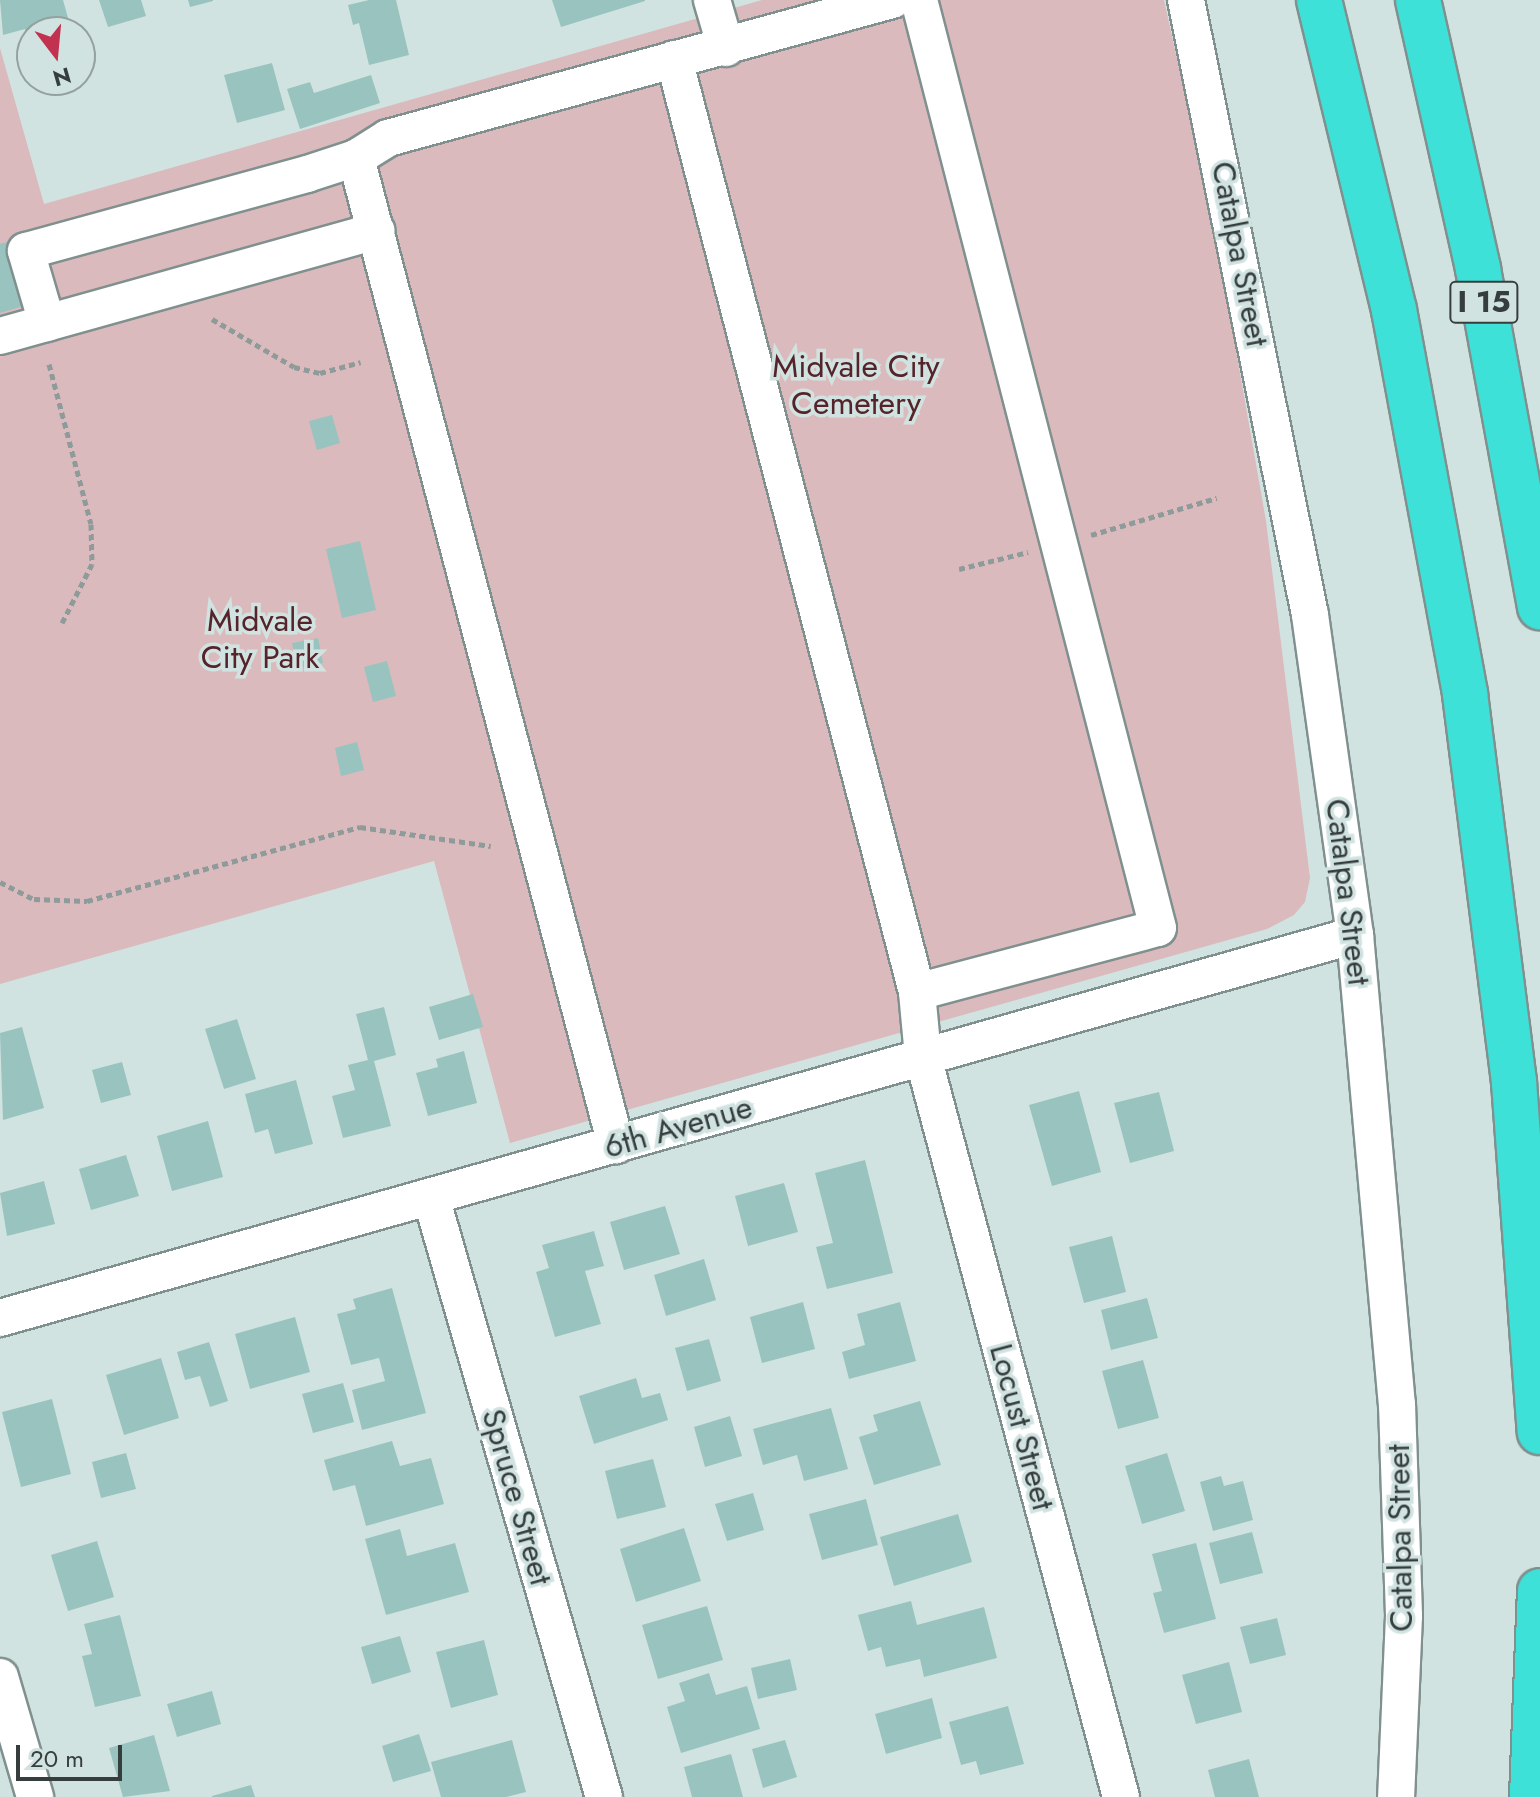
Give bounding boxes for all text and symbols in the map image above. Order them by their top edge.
north arrow [16,16,96,96]
text: N [49,59,75,95]
street label: Catalpa Street [1203,158,1277,350]
road number: I 15 [1448,276,1520,328]
park label: Midvale City Cemetery [772,348,940,423]
park label: Midvale City Park [201,602,319,677]
street label: Catalpa Street [1318,797,1378,987]
street label: 6th Avenue [600,1088,756,1166]
street label: Locust Street [981,1340,1063,1514]
street label: Spruce Street [474,1405,560,1589]
street label: Catalpa Street [1379,1444,1421,1632]
scale bar [20,1729,126,1779]
text: 20 m [30,1741,84,1776]

